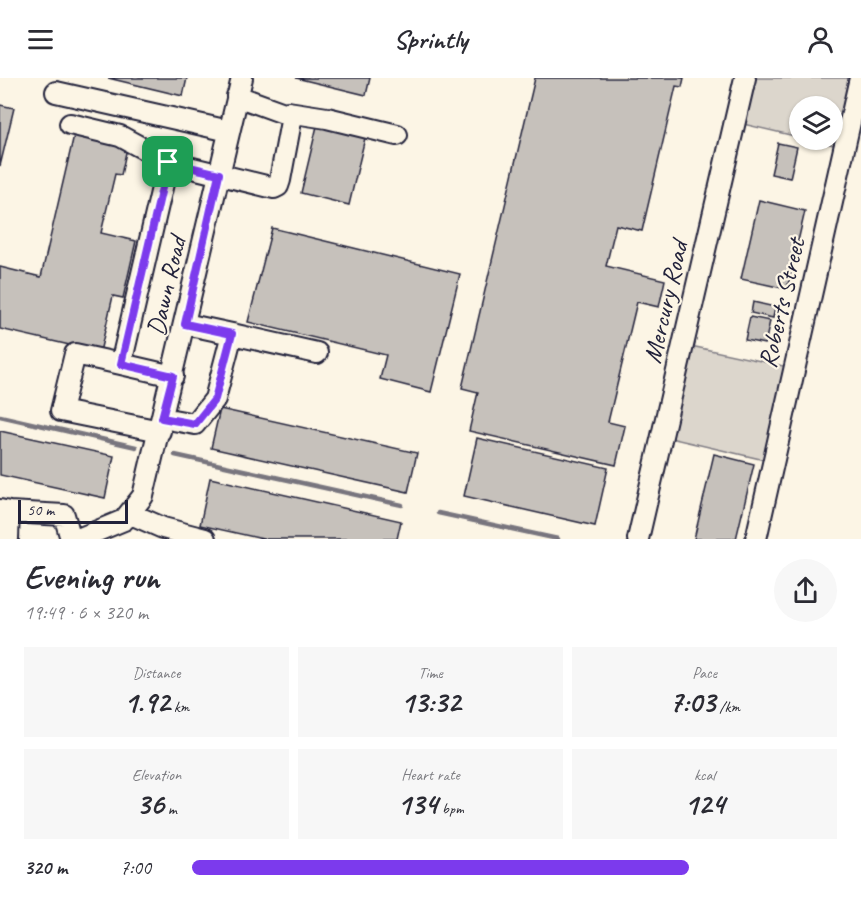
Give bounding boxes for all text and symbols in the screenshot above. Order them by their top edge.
text: Sprintly [394,22,467,56]
icon: menu [24,23,57,56]
icon: person [804,23,837,56]
map controls [789,96,843,150]
button: layers [789,96,843,150]
pin [142,136,193,187]
icon: arrive [151,145,184,178]
street label: Dawn Road [139,230,195,339]
street label: Roberts Street [751,233,813,371]
street label: Mercury Road [635,234,696,366]
scale bar [18,497,128,525]
text: 50 m [27,500,54,520]
text: Evening run [24,556,159,598]
button: share [774,559,837,622]
text: 19:49 · 6 × 320 m [24,600,148,625]
text: Distance [133,663,180,683]
text: Time [418,663,443,683]
text: Pace [692,663,717,683]
text: 1.92 [124,683,170,721]
text: 13:32 [401,683,460,721]
text: 7:03 [669,683,715,721]
text: km [170,697,189,717]
text: /km [715,697,740,717]
text: Elevation [132,765,181,785]
text: Heart rate [401,765,460,785]
text: kcal [694,765,715,785]
text: 36 [136,785,164,823]
text: 134 [397,785,438,823]
text: 124 [684,785,725,823]
text: m [164,799,177,819]
text: bpm [438,799,464,819]
text: 320 m [24,855,67,880]
text: 7:00 [120,855,151,880]

